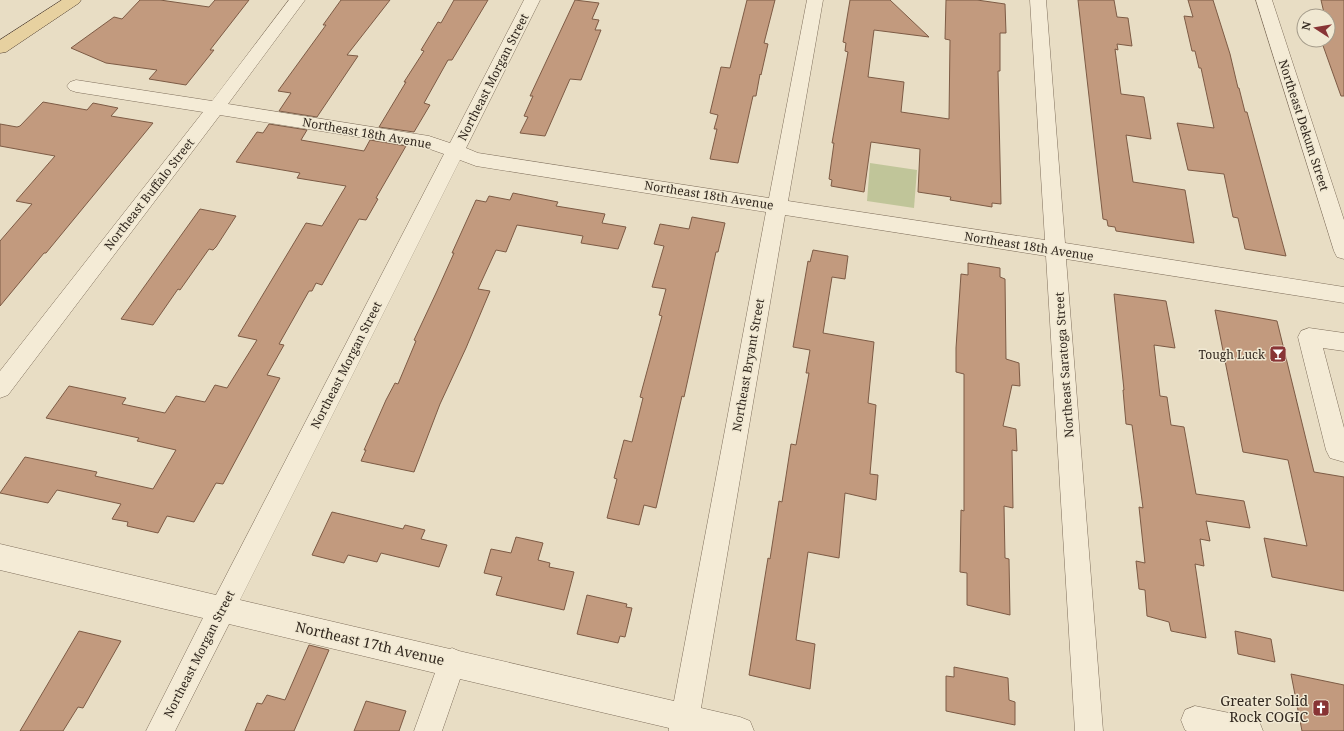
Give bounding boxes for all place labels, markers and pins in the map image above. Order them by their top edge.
bar icon: Tough Luck [1268,344,1288,364]
place label: Tough Luck [1198,346,1266,363]
place label: Greater Solid Rock COGIC [1220,691,1308,726]
church icon: Greater Solid Rock COGIC [1311,698,1331,718]

